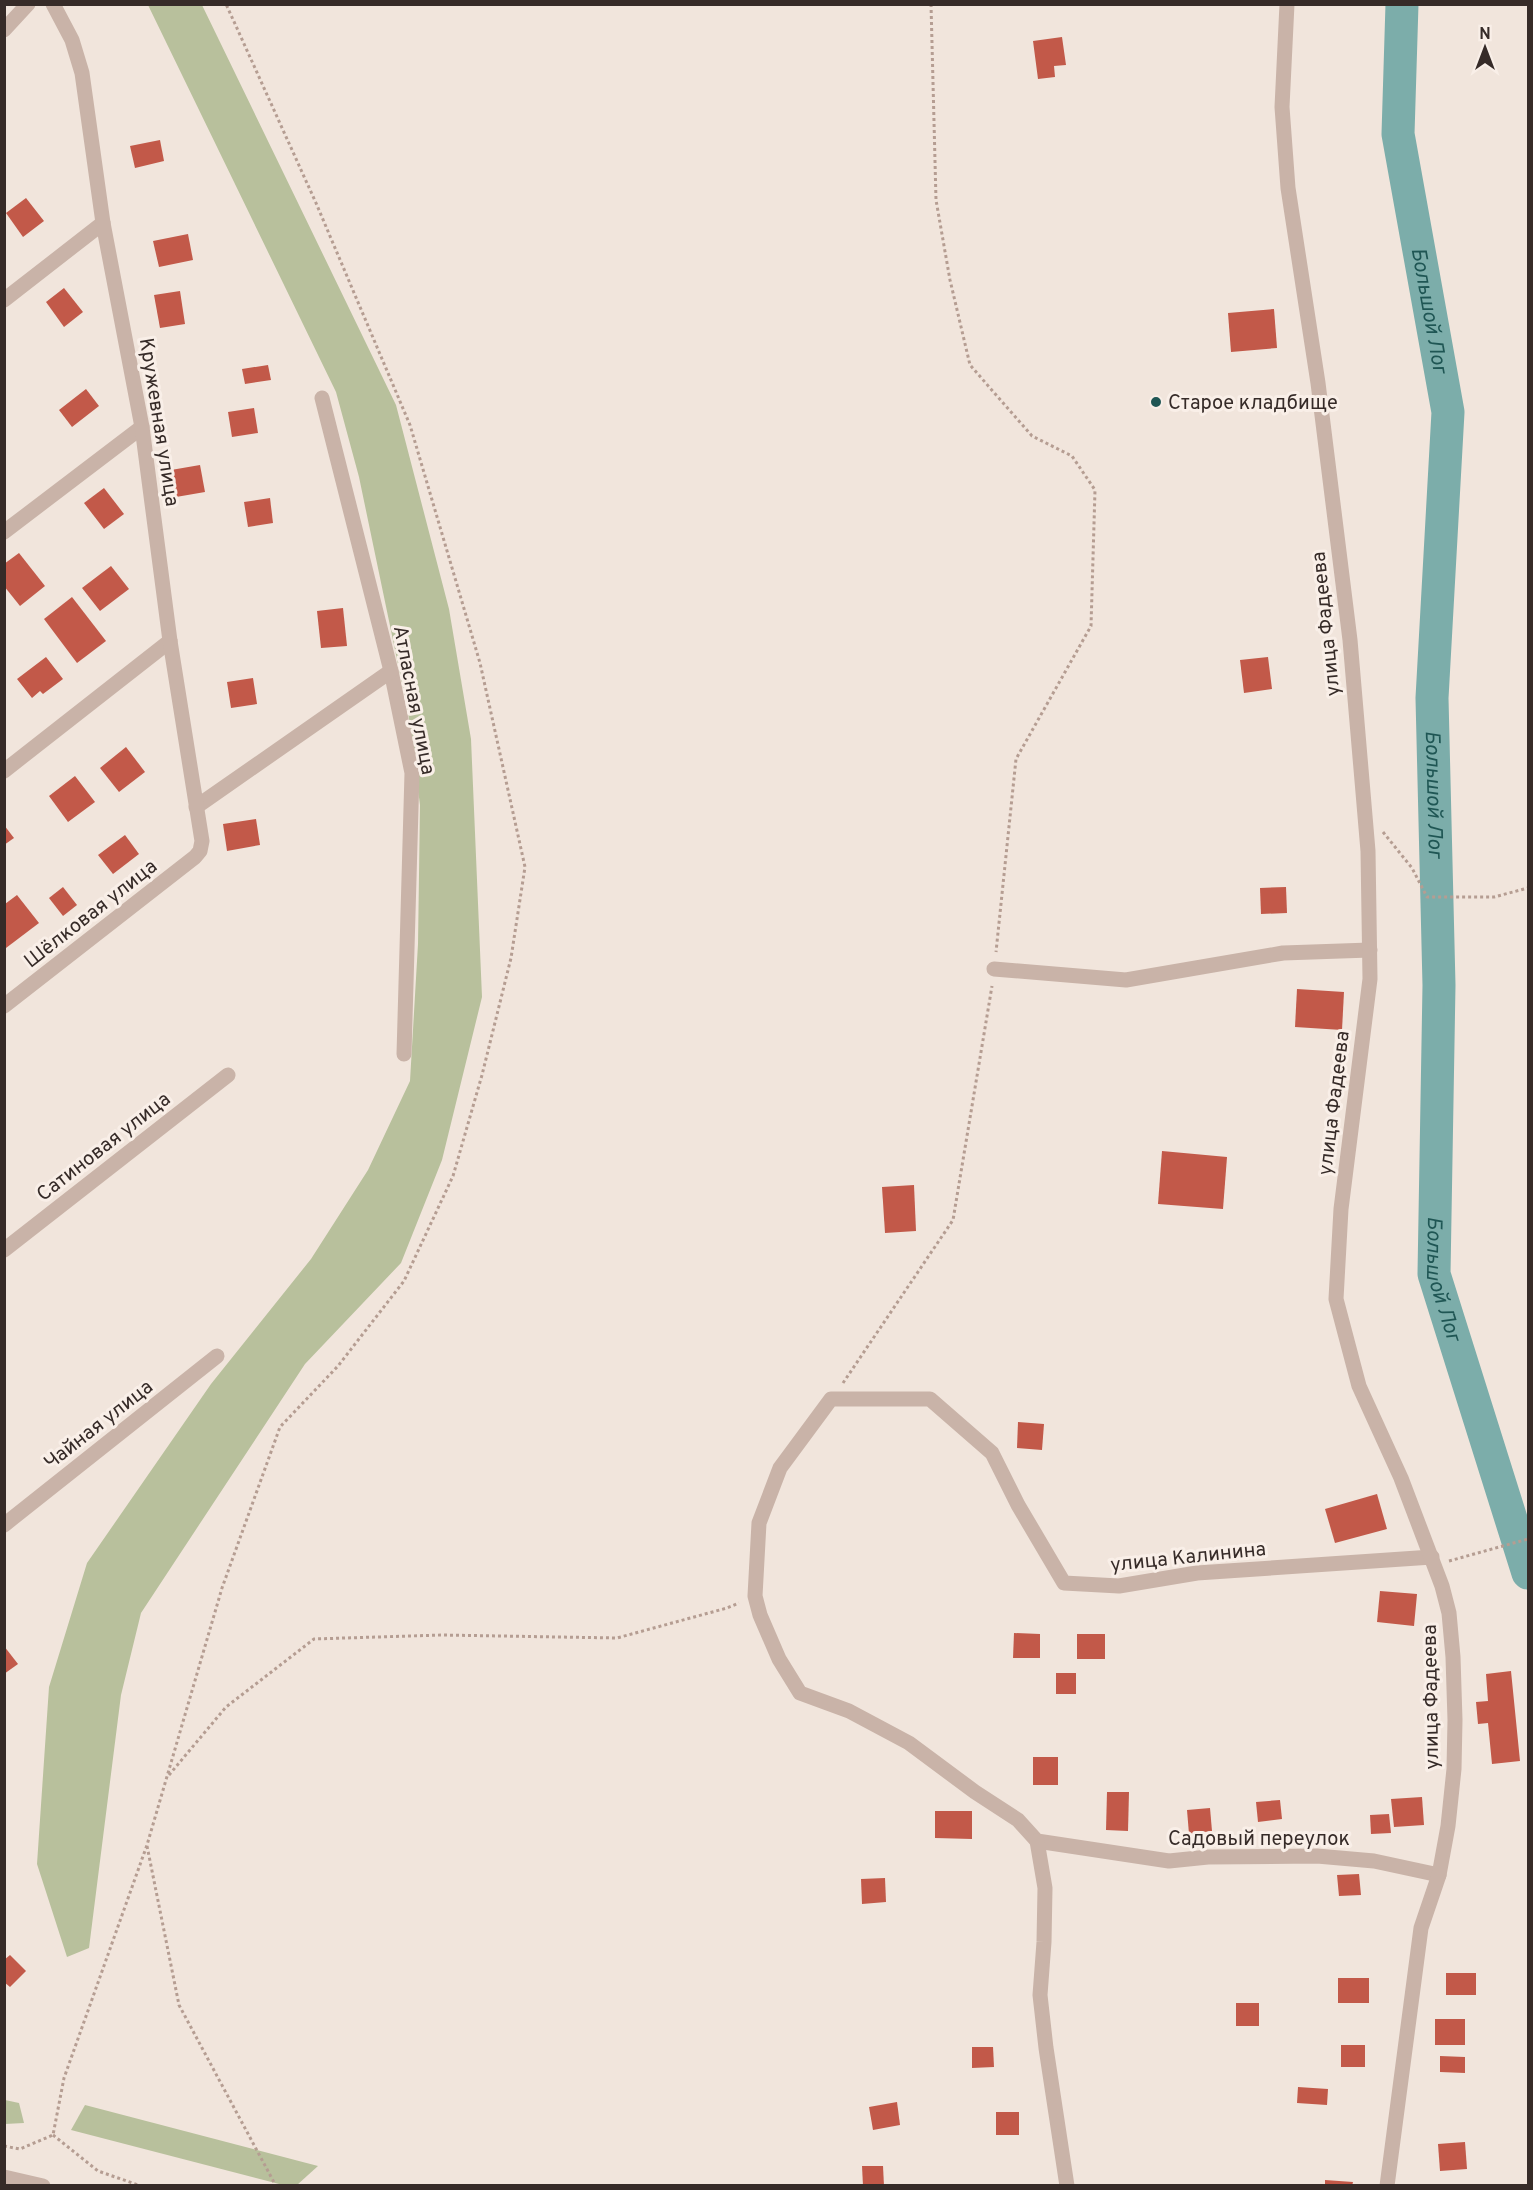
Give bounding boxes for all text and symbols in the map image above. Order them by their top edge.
north arrow [1455,18,1515,78]
text: N [1479,25,1491,45]
water label: Большой Лог [1404,245,1453,378]
street label: Кружевная улица [132,336,184,508]
place label: Старое кладбище [1168,391,1338,417]
marker: Старое кладбище [1149,395,1163,409]
street label: улица Фадеева [1306,550,1348,698]
street label: Атласная улица [386,624,440,777]
water label: Большой Лог [1418,730,1448,860]
street label: Шёлковая улица [19,854,163,975]
street label: улица Фадеева [1313,1029,1357,1177]
street label: Сатиновая улица [32,1087,177,1208]
water label: Большой Лог [1419,1216,1467,1347]
street label: Чайная улица [39,1375,159,1476]
street label: улица Калинина [1109,1537,1267,1579]
street label: улица Фадеева [1418,1624,1446,1770]
street label: Садовый переулок [1168,1827,1350,1853]

